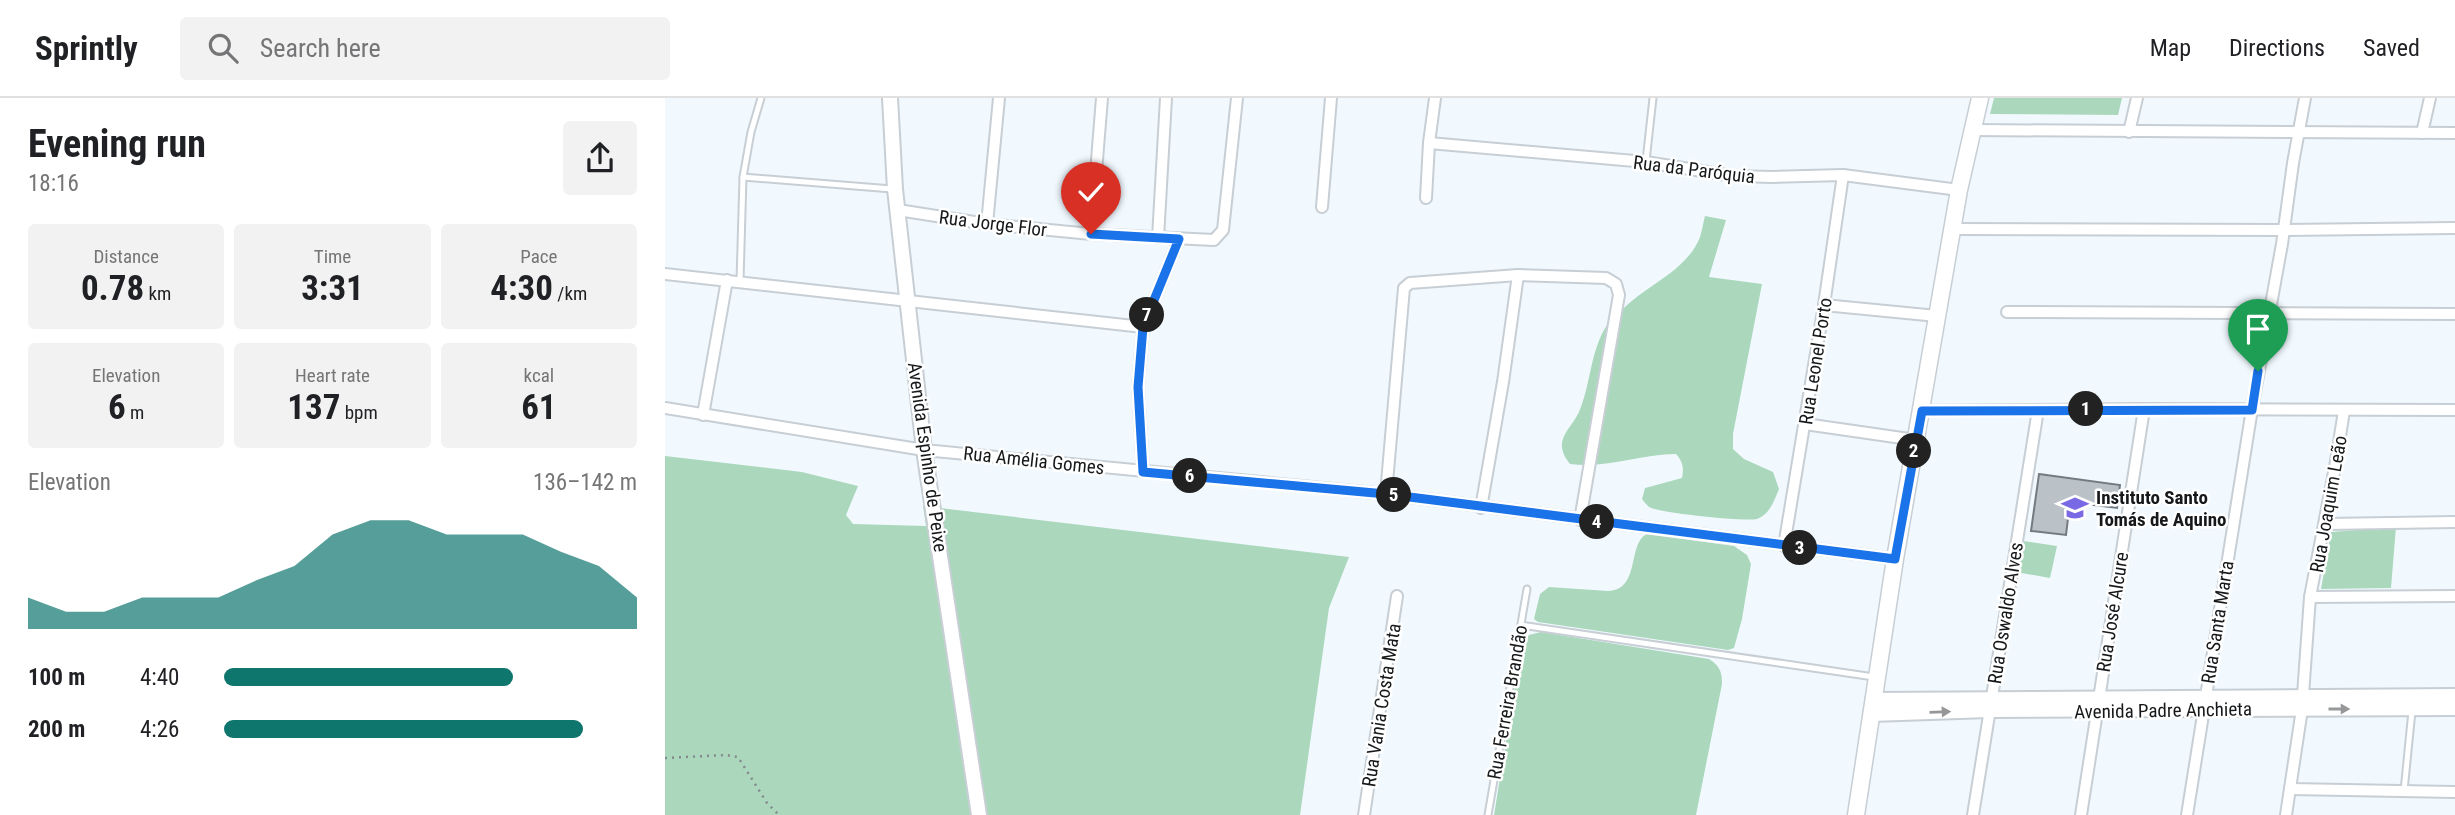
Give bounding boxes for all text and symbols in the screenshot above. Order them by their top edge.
search box [180,17,670,80]
text: Sprintly [35,29,138,68]
icon: search [204,29,242,67]
text: Search here [260,33,381,63]
text: Map [2150,34,2191,62]
text: Directions [2229,34,2325,62]
text: Saved [2363,34,2420,62]
button: share [563,121,637,195]
text: Evening run [28,122,206,166]
street label: Rua da Paróquia [1632,151,1756,188]
pin [1061,162,1121,234]
text: 18:16 [28,170,79,197]
icon: check [1072,173,1110,211]
street label: Rua Jorge Flor [938,205,1048,242]
text: Distance [93,245,159,268]
text: Time [314,245,351,268]
text: Pace [520,245,557,268]
text: 0.78 [81,268,144,309]
text: 3:31 [301,268,364,309]
text: 4:30 [490,268,553,309]
text: km [144,282,171,305]
text: /km [553,282,587,305]
street label: Rua Leonel Porto [1794,296,1837,426]
pin: 7 [1129,298,1165,332]
pin [2228,299,2288,371]
text: 7 [1142,303,1151,326]
icon: arrive [2239,310,2277,348]
street label: Avenida Espinho de Peixe [903,361,952,554]
text: Elevation [92,364,160,387]
text: Heart rate [295,364,370,387]
text: kcal [524,364,554,387]
text: 6 [108,387,126,428]
text: 137 [287,387,340,428]
text: 61 [521,387,557,428]
pin: 1 [2069,392,2103,426]
text: 1 [2081,397,2090,420]
text: m [126,401,144,424]
text: bpm [340,401,378,424]
pin: 2 [1897,434,1931,468]
street label: Rua Joaquim Leão [2305,434,2352,574]
text: 2 [1909,439,1918,462]
street label: Rua Amélia Gomes [962,442,1106,479]
pin: 6 [1173,458,1207,494]
text: 6 [1185,464,1194,487]
text: Elevation [28,469,111,496]
text: 136–142 m [533,469,637,496]
pin: 5 [1377,478,1411,512]
text: 5 [1389,483,1398,506]
place label: Instituto Santo Tomás de Aquino [2096,486,2227,531]
school or university icon: Instituto Santo Tomás de Aquino [2060,493,2090,523]
pin: 4 [1579,504,1615,540]
text: 4 [1592,510,1601,533]
pin: 3 [1783,531,1817,566]
text: 3 [1795,536,1804,559]
street label: Rua Oswaldo Alves [1983,541,2028,685]
street label: Rua José Alcure [2092,550,2133,674]
street label: Rua Santa Marta [2196,559,2239,685]
street label: Rua Vania Costa Mata [1357,622,1406,789]
street label: Rua Ferreira Brandão [1483,623,1532,781]
text: 100 m [28,664,85,691]
text: 4:40 [140,664,179,691]
street label: Avenida Padre Anchieta [2074,697,2252,724]
one-way arrow [2328,703,2350,714]
one-way arrow [1929,706,1951,717]
text: 200 m [28,716,85,743]
text: 4:26 [140,716,179,743]

